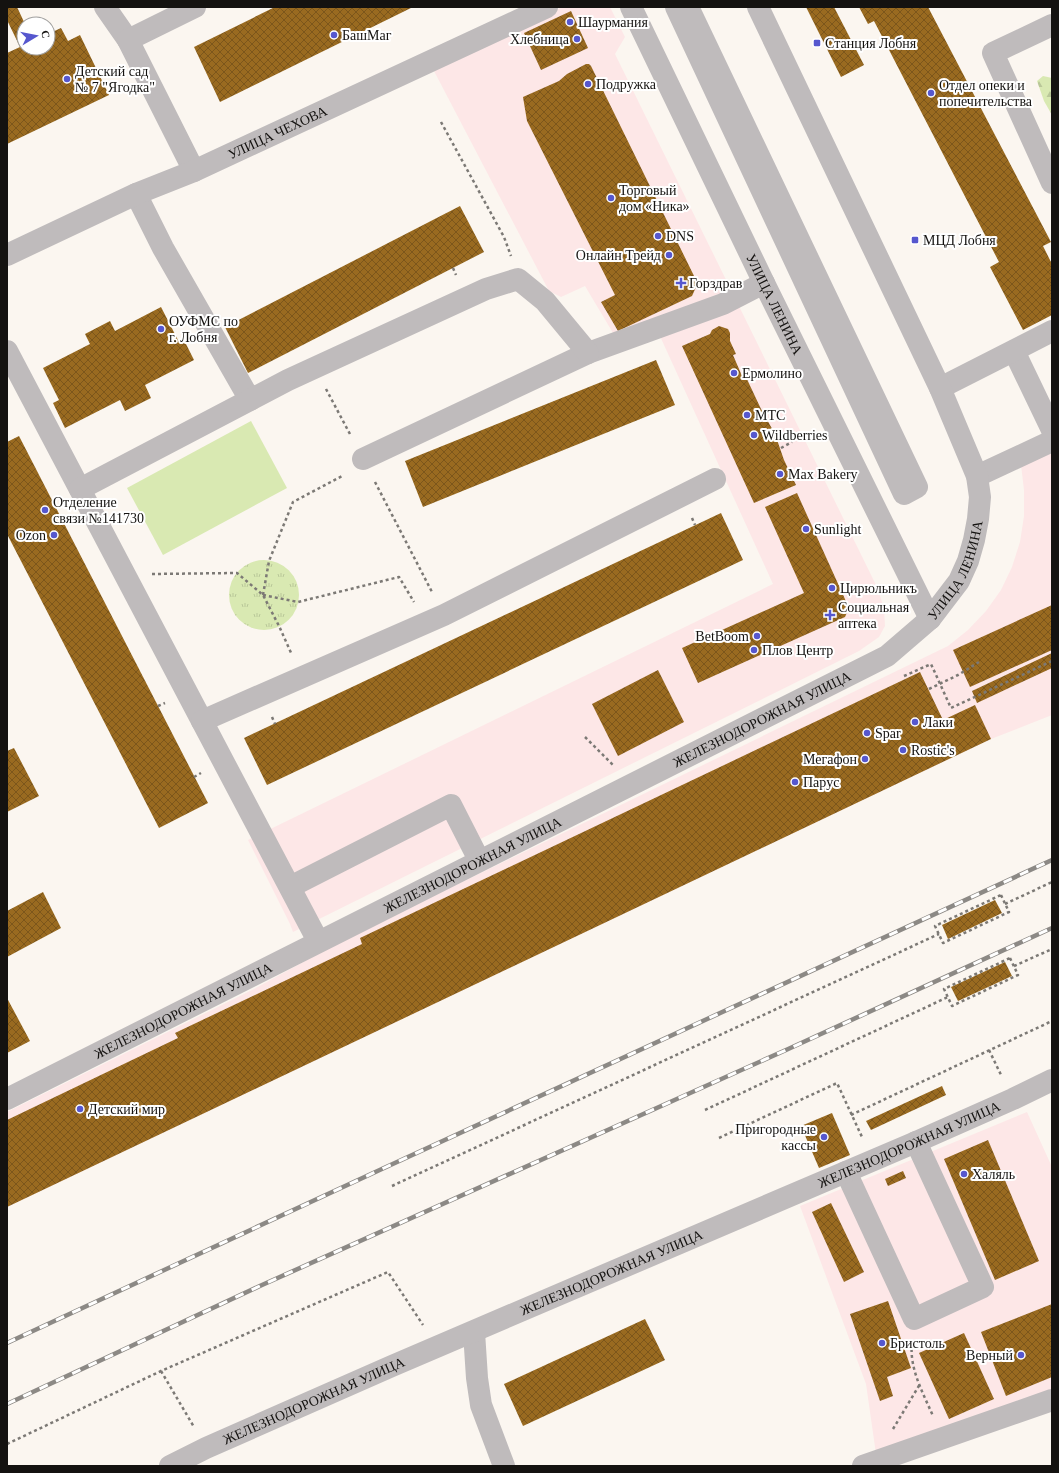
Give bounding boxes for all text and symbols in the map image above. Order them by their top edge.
place label: Шаурмания [578,15,648,30]
north arrow [16,16,56,56]
marker: Шаурмания [565,17,575,27]
place label: БашМаг [342,28,392,43]
text: С [39,29,52,39]
marker: БашМаг [329,30,339,40]
place label: Хлебница [510,32,570,47]
marker: Хлебница [572,34,582,44]
place label: Станция Лобня [825,36,917,51]
marker: Станция Лобня [812,38,822,48]
place label: Детский сад № 7 "Ягодка" [75,64,155,95]
marker: Детский сад № 7 "Ягодка" [62,74,72,84]
place label: Подружка [596,77,657,92]
place label: Отдел опеки и попечительства [939,78,1033,109]
marker: Подружка [583,79,593,89]
marker: Отдел опеки и попечительства [926,88,936,98]
street label: УЛИЦА ЧЕХОВА [225,102,330,162]
place label: Торговый дом «Ника» [619,183,690,214]
marker: Торговый дом «Ника» [606,193,616,203]
place label: DNS [666,229,694,244]
marker: DNS [653,231,663,241]
place label: МЦД Лобня [923,233,996,248]
marker: МЦД Лобня [910,235,920,245]
place label: Онлайн Трейд [576,248,661,263]
marker: Онлайн Трейд [664,250,674,260]
street label: УЛИЦА ЛЕНИНА [744,251,806,358]
place label: Горздрав [689,276,743,291]
marker: Горздрав [676,278,686,288]
place label: ОУФМС по г. Лобня [169,314,238,345]
marker: ОУФМС по г. Лобня [156,324,166,334]
place label: Ермолино [742,366,802,381]
marker: Ермолино [729,368,739,378]
place label: МТС [755,408,785,423]
marker: МТС [742,410,752,420]
place label: Wildberries [762,428,828,443]
marker: Wildberries [749,430,759,440]
place label: Max Bakery [788,467,858,482]
marker: Max Bakery [775,469,785,479]
place label: Отделение связи №141730 [53,495,144,526]
marker: Отделение связи №141730 [40,505,50,515]
street label: УЛИЦА ЛЕНИНА [925,518,985,623]
place label: Sunlight [814,522,862,537]
marker: Sunlight [801,524,811,534]
place label: Ozon [16,528,46,543]
marker: Ozon [49,530,59,540]
place label: Цирюльникъ [840,581,917,596]
marker: Цирюльникъ [827,583,837,593]
place label: Социальная аптека [838,600,910,631]
marker: Социальная аптека [825,610,835,620]
place label: BetBoom [695,629,749,644]
marker: BetBoom [752,631,762,641]
place label: Плов Центр [762,643,833,658]
marker: Плов Центр [749,645,759,655]
street label: ЖЕЛЕЗНОДОРОЖНАЯ УЛИЦА [670,668,854,770]
place label: Лаки [923,715,954,730]
marker: Лаки [910,717,920,727]
place label: Spar [875,726,901,741]
marker: Spar [862,728,872,738]
place label: Rostic's [911,743,955,758]
marker: Rostic's [898,745,908,755]
place label: Мегафон [803,752,858,767]
marker: Мегафон [860,754,870,764]
place label: Парус [803,775,839,790]
marker: Парус [790,777,800,787]
street label: ЖЕЛЕЗНОДОРОЖНАЯ УЛИЦА [381,813,564,916]
street label: ЖЕЛЕЗНОДОРОЖНАЯ УЛИЦА [92,959,275,1061]
street label: ЖЕЛЕЗНОДОРОЖНАЯ УЛИЦА [816,1098,1003,1191]
place label: Детский мир [88,1102,165,1117]
marker: Детский мир [75,1104,85,1114]
place label: Пригородные кассы [735,1122,817,1153]
marker: Пригородные кассы [819,1132,829,1142]
place label: Халяль [972,1167,1015,1182]
marker: Халяль [959,1169,969,1179]
street label: ЖЕЛЕЗНОДОРОЖНАЯ УЛИЦА [518,1226,706,1318]
place label: Бристоль [890,1336,945,1351]
marker: Бристоль [877,1338,887,1348]
place label: Верный [966,1348,1013,1363]
marker: Верный [1016,1350,1026,1360]
street label: ЖЕЛЕЗНОДОРОЖНАЯ УЛИЦА [221,1354,408,1447]

